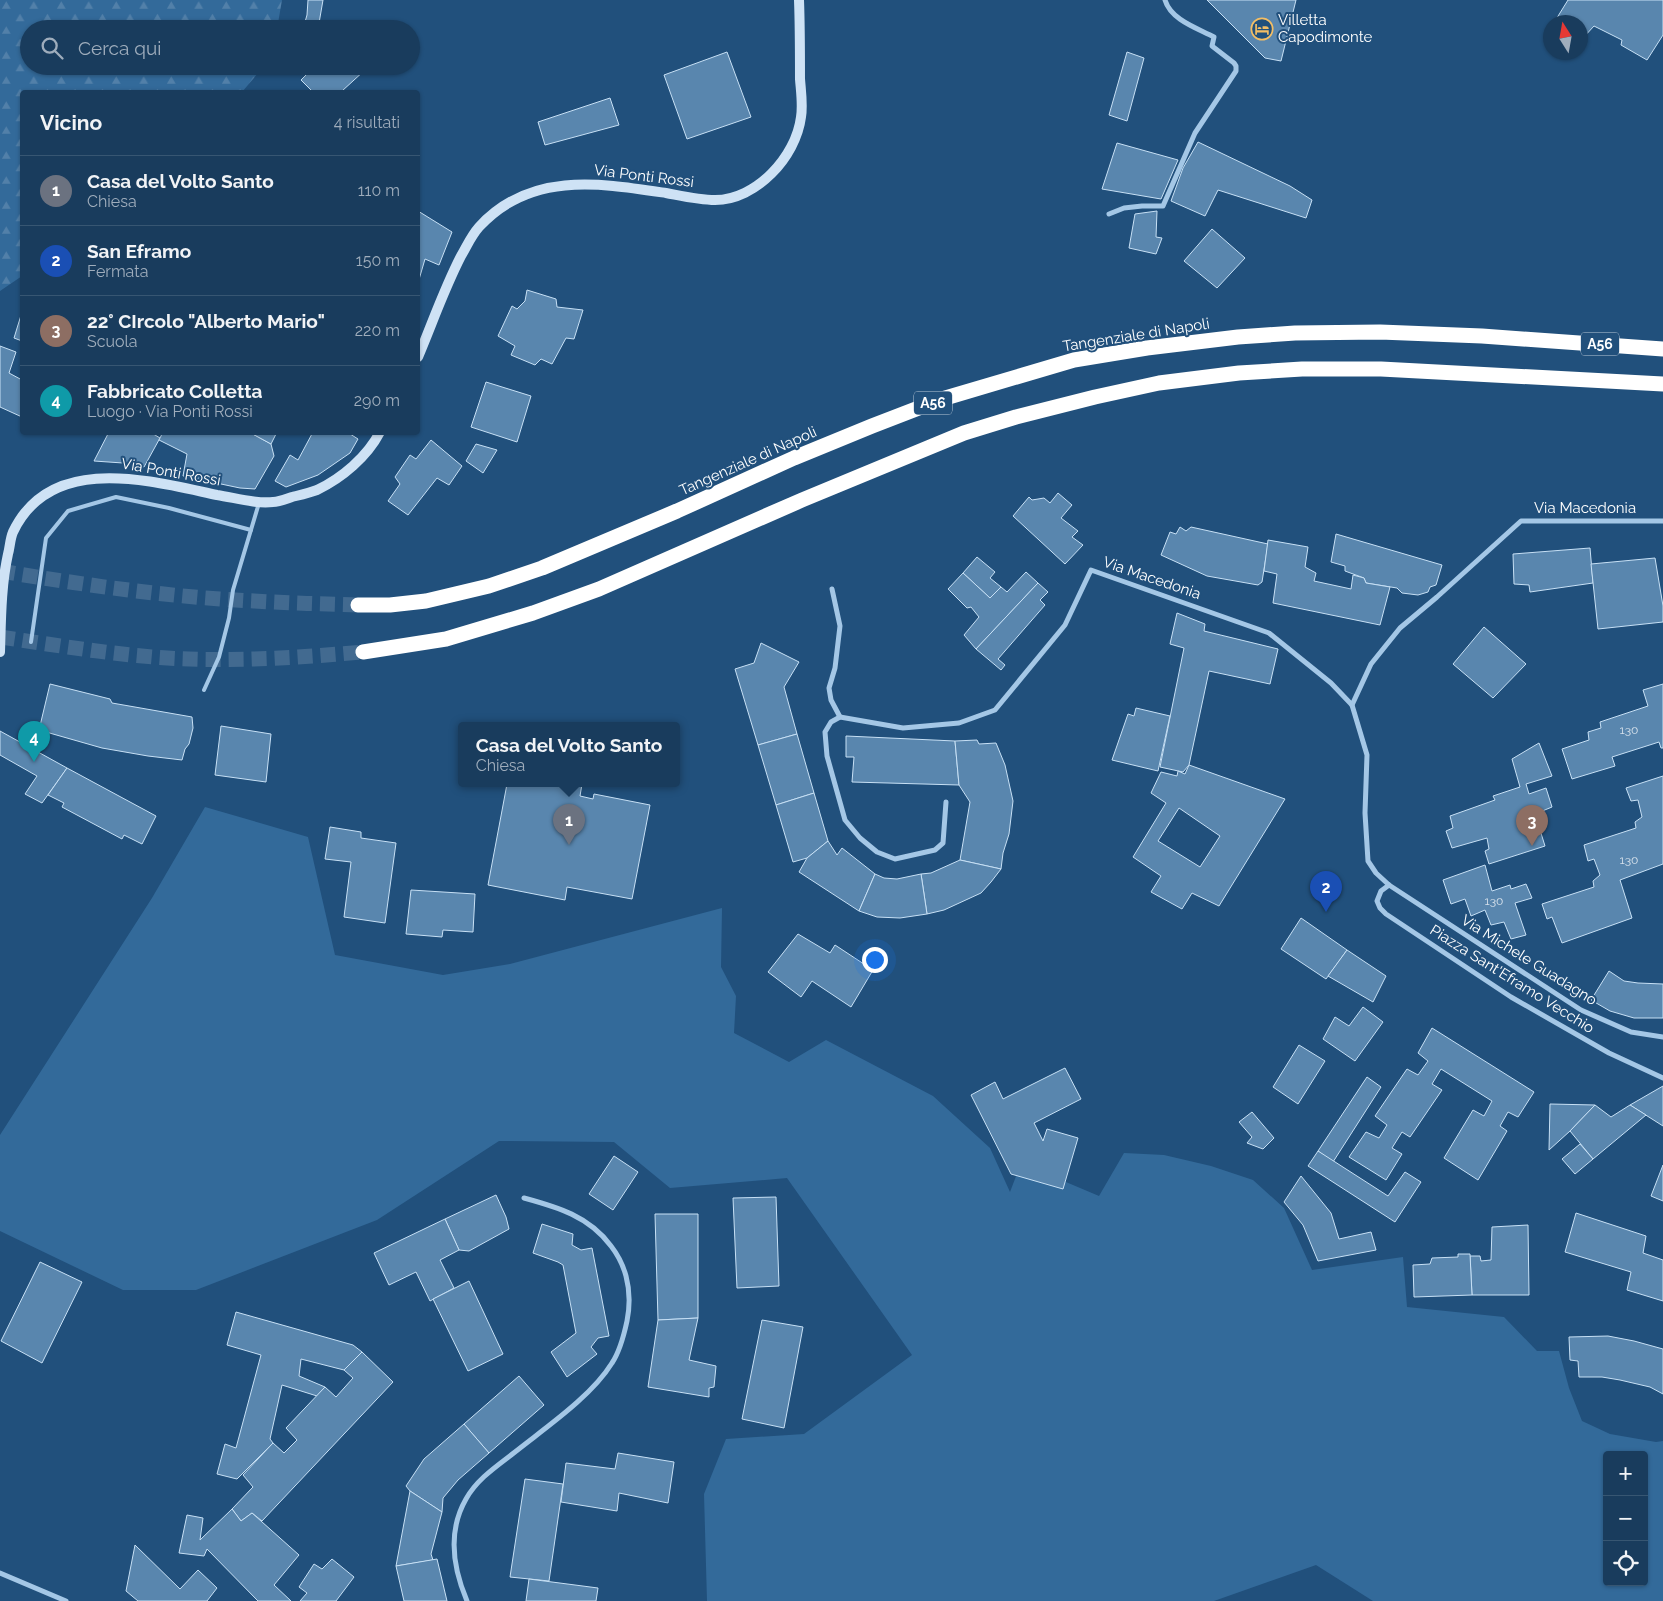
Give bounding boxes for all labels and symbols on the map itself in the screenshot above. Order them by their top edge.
place label: Villetta Capodimonte [1278,11,1373,46]
north arrow [1543,15,1588,60]
hotel icon: Villetta Capodimonte [1250,17,1274,41]
street label: Via Ponti Rossi [593,161,695,191]
street label: Tangenziale di Napoli [1061,314,1211,356]
road number: A56 [1581,332,1619,356]
road number: A56 [914,392,952,414]
street label: Tangenziale di Napoli [677,423,819,499]
street label: Via Ponti Rossi [120,454,222,490]
street label: Via Macedonia [1534,499,1636,517]
street label: Via Macedonia [1101,553,1203,603]
pin: 4 [18,721,50,762]
house number: 130 [1620,723,1638,737]
pin: 1 [553,804,585,845]
pin: 3 [1516,805,1548,846]
house number: 130 [1620,853,1638,867]
pin: 2 [1310,871,1342,912]
house number: 130 [1485,894,1503,908]
street label: Via Michele Guadagno [1458,911,1600,1009]
street label: Piazza Sant'Eframo Vecchio [1427,921,1597,1037]
your location [862,947,888,973]

